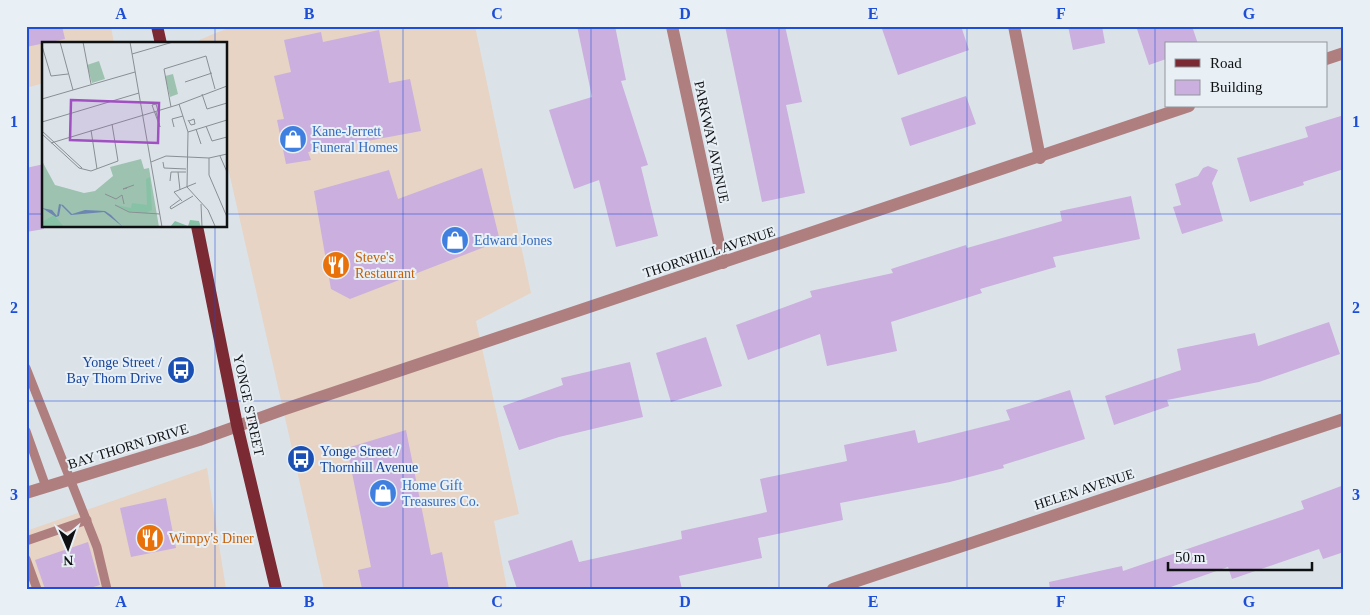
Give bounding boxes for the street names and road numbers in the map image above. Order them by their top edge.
street label: PARKWAY AVENUE [691,80,732,205]
street label: THORNHILL AVENUE [641,224,777,281]
street label: YONGE STREET [230,353,267,458]
street label: BAY THORN DRIVE [66,421,190,472]
street label: HELEN AVENUE [1032,466,1136,513]

